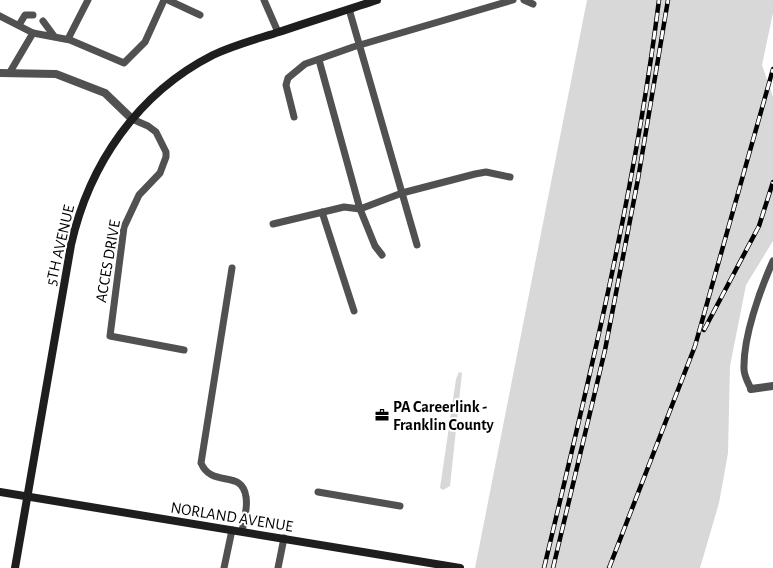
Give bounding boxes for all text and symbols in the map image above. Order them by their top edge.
street label: 5TH AVENUE [43,203,77,287]
street label: ACCES DRIVE [93,218,123,304]
place label: PA Careerlink - Franklin County [393,399,495,434]
office icon: PA Careerlink - Franklin County [374,407,390,423]
street label: NORLAND AVENUE [169,499,295,535]

